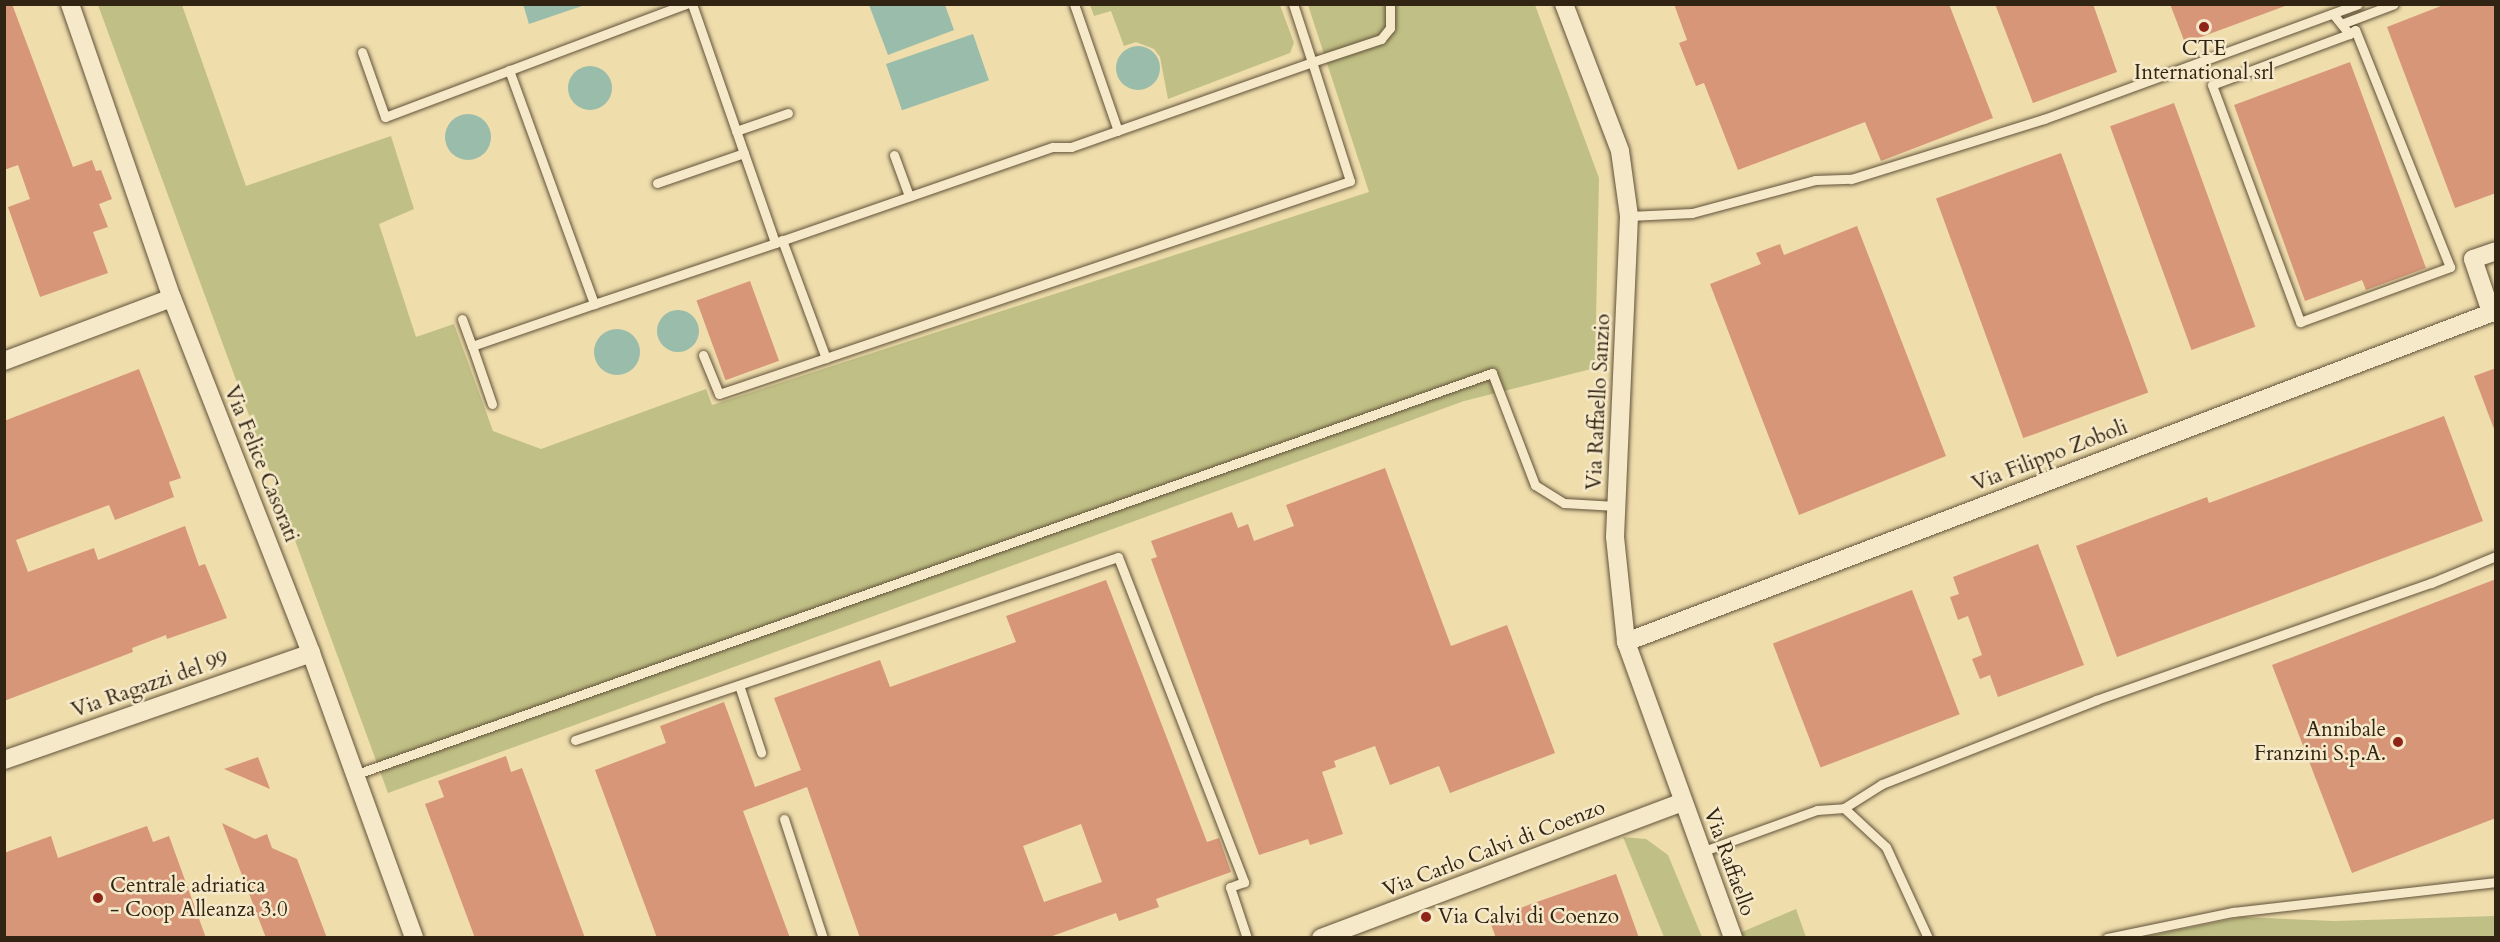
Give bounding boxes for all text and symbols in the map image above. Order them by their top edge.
marker: CTE International srl [2197,20,2211,34]
place label: CTE International srl [2134,36,2274,86]
street label: Via Raffaello Sanzio [1582,313,1616,491]
street label: Via Felice Casorati [218,382,304,546]
street label: Via Filippo Zoboli [1969,415,2131,497]
street label: Via Ragazzi del 99 [68,646,232,724]
place label: Annibale Franzini S.p.A. [2254,717,2386,767]
marker: Annibale Franzini S.p.A. [2391,735,2405,749]
street label: Via Carlo Calvi di Coenzo [1379,795,1609,903]
street label: Via Raffaello [1698,805,1760,919]
place label: Centrale adriatica - Coop Alleanza 3.0 [110,873,288,923]
marker: Centrale adriatica - Coop Alleanza 3.0 [91,891,105,905]
place label: Via Calvi di Coenzo [1438,904,1619,930]
marker: Via Calvi di Coenzo [1419,910,1433,924]

